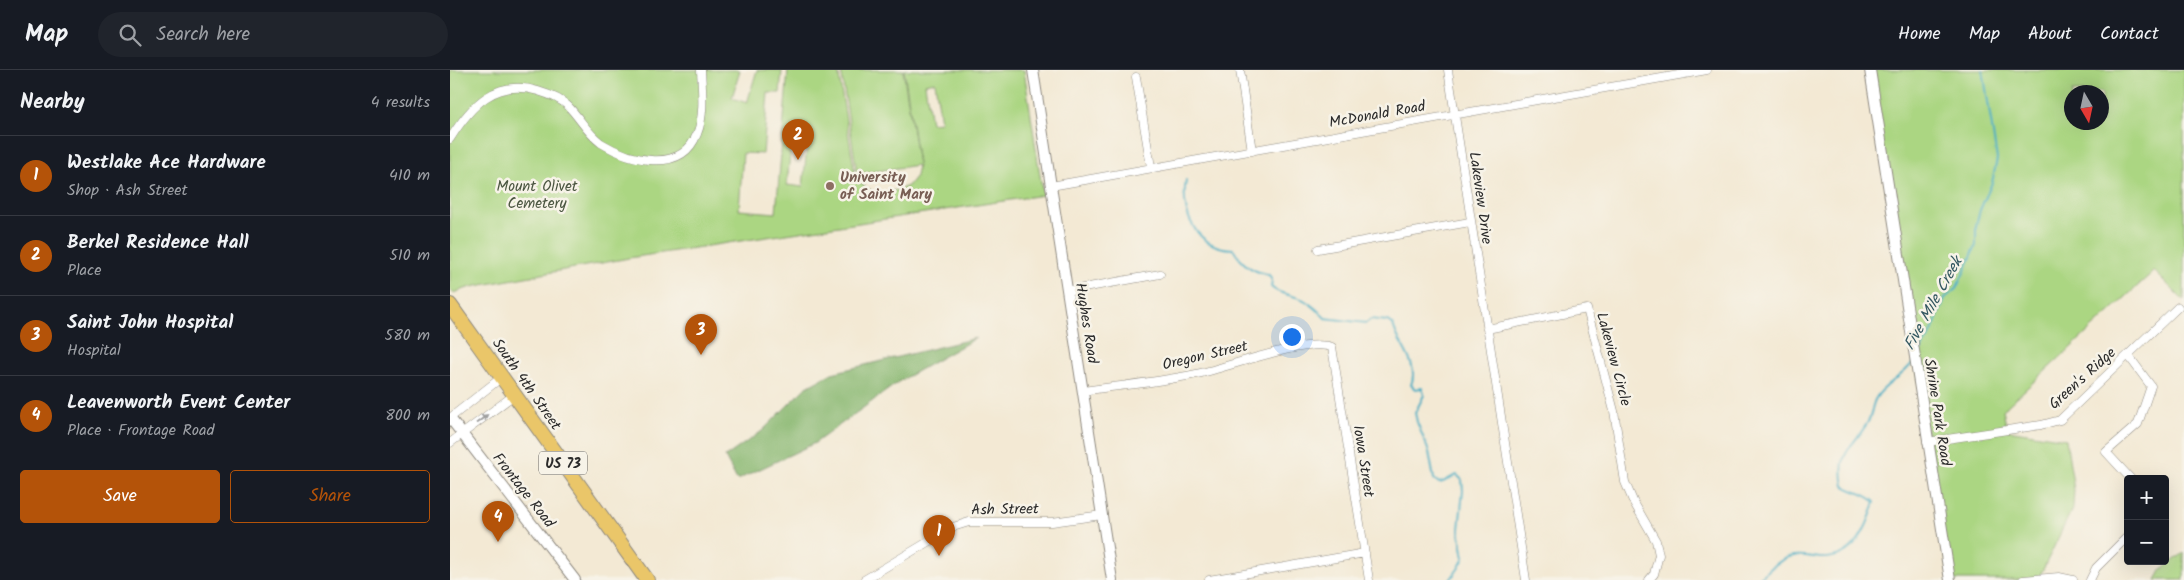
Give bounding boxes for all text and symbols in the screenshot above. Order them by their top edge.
search box [98,12,448,57]
text: Map [25,15,68,54]
text: Search here [156,20,250,50]
text: Home [1898,20,1941,49]
text: Map [1969,20,2000,49]
text: About [2028,20,2072,49]
text: Contact [2100,20,2159,49]
icon: search [116,21,144,49]
north arrow [2064,85,2109,130]
text: Nearby [20,86,85,119]
text: 4 results [371,90,430,115]
street label: McDonald Road [1327,95,1428,135]
pin: 2 [782,119,814,160]
text: Westlake Ace Hardware [67,148,266,178]
street label: Lakeview Drive [1462,150,1498,246]
text: 1 [34,163,38,188]
text: 410 m [389,163,430,188]
place label: University of Saint Mary [840,166,932,207]
park label: Mount Olivet Cemetery [497,175,578,216]
text: Shop · Ash Street [67,178,188,203]
marker: University of Saint Mary [824,180,836,192]
text: Berkel Residence Hall [67,228,249,258]
text: 2 [31,243,41,268]
text: 510 m [389,243,430,268]
water label: Five Mile Creek [1897,250,1970,355]
text: Place [67,258,101,283]
street label: Hughes Road [1068,281,1104,366]
text: Saint John Hospital [67,308,233,338]
street label: Lakeview Circle [1589,310,1637,409]
pin: 3 [685,314,717,355]
text: 3 [32,323,40,348]
text: 580 m [385,323,430,348]
your location [1279,324,1305,350]
street label: South 4th Street [485,333,567,436]
street label: Oregon Street [1160,334,1250,377]
text: Hospital [67,338,121,363]
street label: Green's Ridge [2043,342,2122,416]
street label: Shrine Park Road [1917,357,1957,468]
text: Leavenworth Event Center [67,388,290,418]
text: 4 [32,403,40,428]
text: 800 m [385,403,430,428]
one-way arrow [475,414,489,424]
text: Place · Frontage Road [67,418,215,443]
street label: Iowa Street [1345,423,1381,499]
street label: Frontage Road [486,448,561,534]
road number: US 73 [539,452,587,474]
button: Save [20,470,220,523]
button: Share [230,470,430,523]
map controls [2124,475,2169,565]
button: + [2124,475,2169,520]
street label: Ash Street [971,497,1039,523]
pin: 4 [482,501,514,542]
pin: 1 [923,515,955,556]
button: − [2124,520,2169,565]

